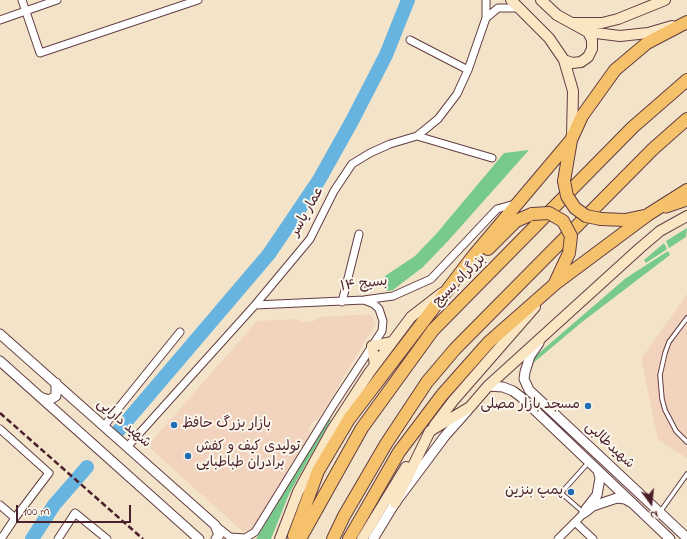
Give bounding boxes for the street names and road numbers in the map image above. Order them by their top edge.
street label: عمار یاسر [287,184,329,240]
street label: بزرگراه بسیج [430,251,490,311]
street label: بسیج ۱۴ [339,274,389,296]
street label: شهید دارایی [92,396,154,452]
street label: شهیدطالبی [581,419,637,473]

